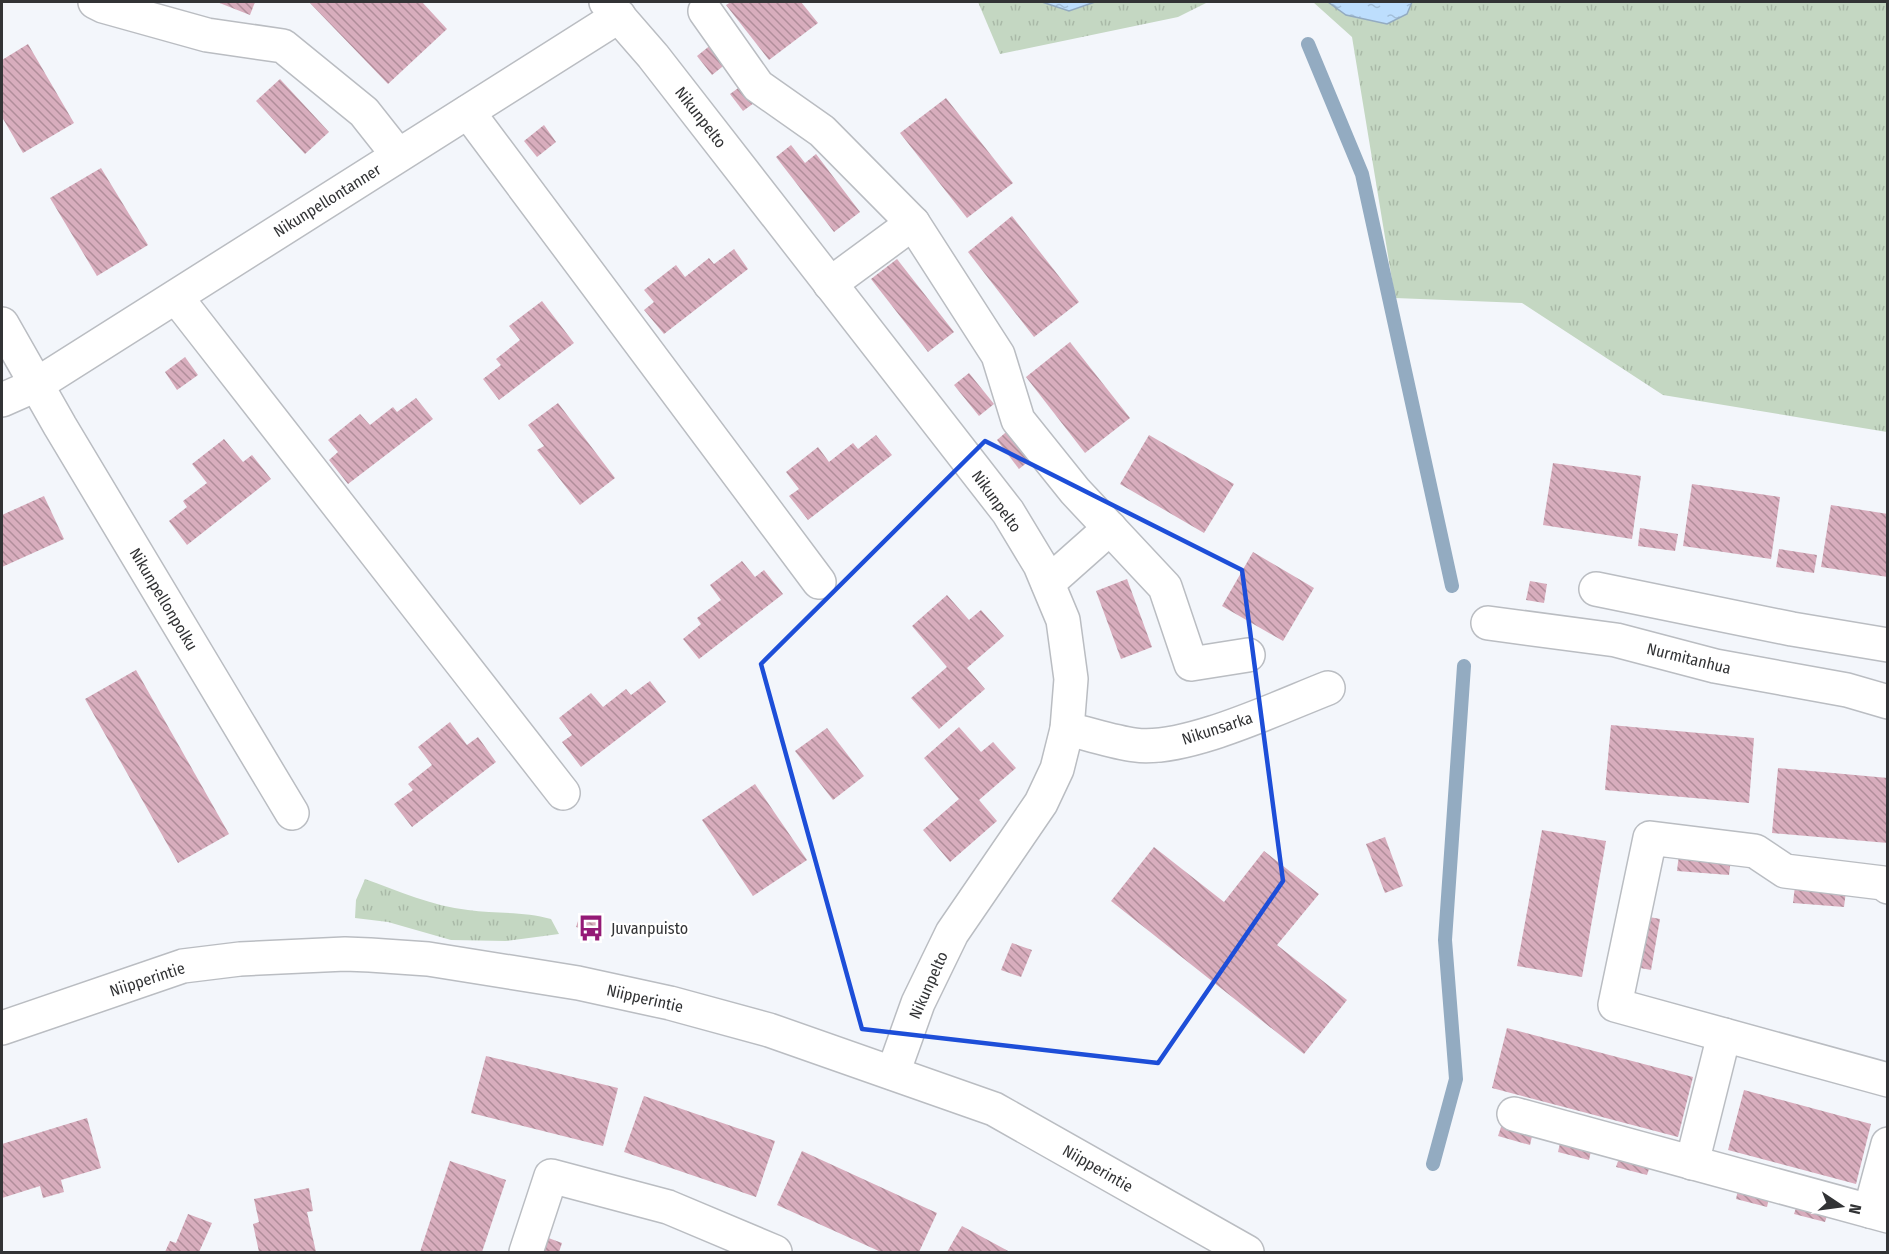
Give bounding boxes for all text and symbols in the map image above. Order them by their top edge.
street label: Nikunpelto [671,83,730,152]
street label: Nikunpellontanner [270,160,385,241]
street label: Nikunpelto [968,467,1025,536]
street label: Nikunpellonpolku [125,544,202,654]
street label: Nurmitanhua [1645,639,1733,678]
street label: Nikunsarka [1179,708,1255,749]
bus stop icon: Juvanpuisto [576,913,606,943]
place label: Juvanpuisto [611,919,688,938]
street label: Nikunpelto [905,948,952,1022]
street label: Niipperintie [107,958,187,1001]
street label: Niipperintie [605,980,685,1017]
street label: Niipperintie [1059,1141,1136,1196]
north arrow [1811,1176,1871,1236]
text: N [1845,1202,1865,1216]

